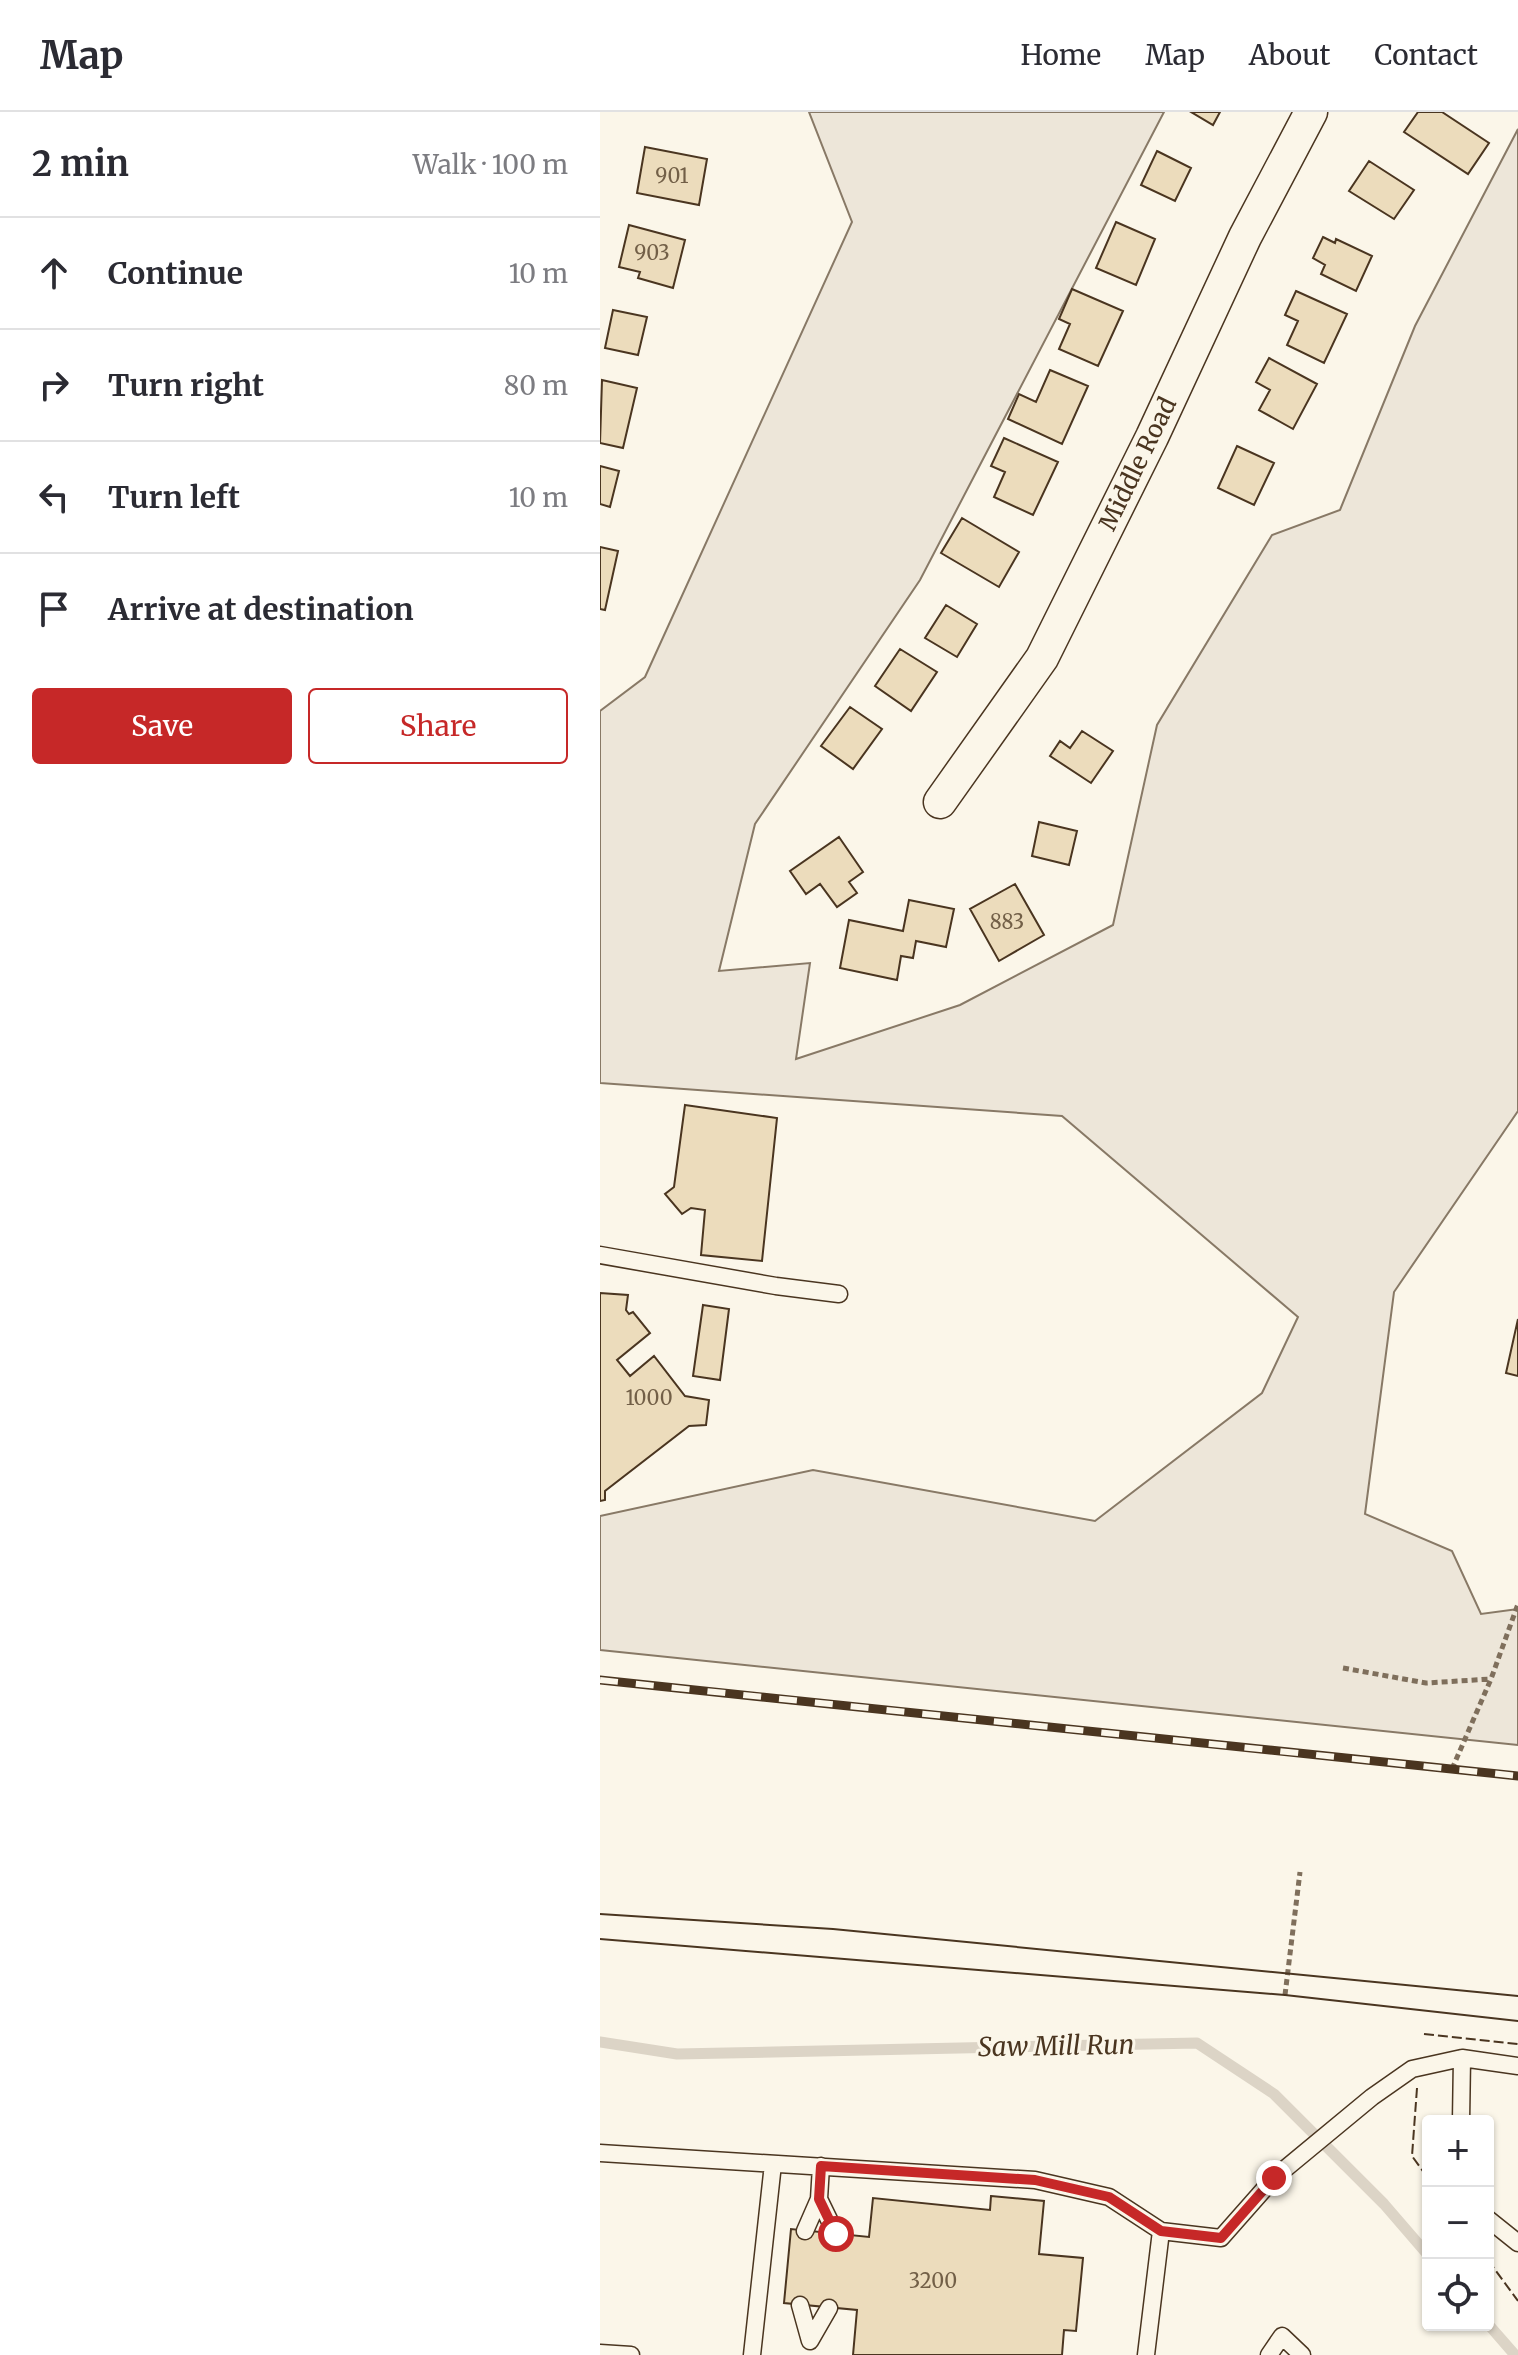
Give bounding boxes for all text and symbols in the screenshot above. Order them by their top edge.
text: Map [40,32,124,79]
text: Home [1020,37,1101,73]
text: Map [1145,37,1205,73]
text: About [1249,37,1330,73]
text: Contact [1374,37,1478,73]
text: 2 min [32,143,129,185]
text: Walk · 100 m [413,148,568,181]
house number: 901 [655,163,689,188]
house number: 903 [634,240,670,265]
icon: ahead [32,251,76,295]
text: Continue [108,254,243,292]
text: 10 m [509,257,568,290]
icon: right [32,363,76,407]
text: Turn right [108,366,264,404]
text: 80 m [504,369,568,402]
street label: Middle Road [1092,392,1183,536]
icon: left [32,475,76,519]
text: Turn left [108,478,240,516]
text: 10 m [509,481,568,514]
icon: arrive [32,587,76,631]
text: Arrive at destination [108,590,414,628]
button: Save [32,688,292,764]
button: Share [308,688,568,764]
house number: 883 [990,909,1024,934]
house number: 1000 [625,1385,673,1410]
water label: Saw Mill Run [977,2028,1135,2063]
map controls [1422,2115,1494,2331]
button: + [1422,2115,1494,2187]
route end [1256,2160,1292,2196]
button: − [1422,2187,1494,2259]
route start [818,2216,854,2252]
button: locate [1422,2259,1494,2331]
house number: 3200 [909,2268,957,2293]

